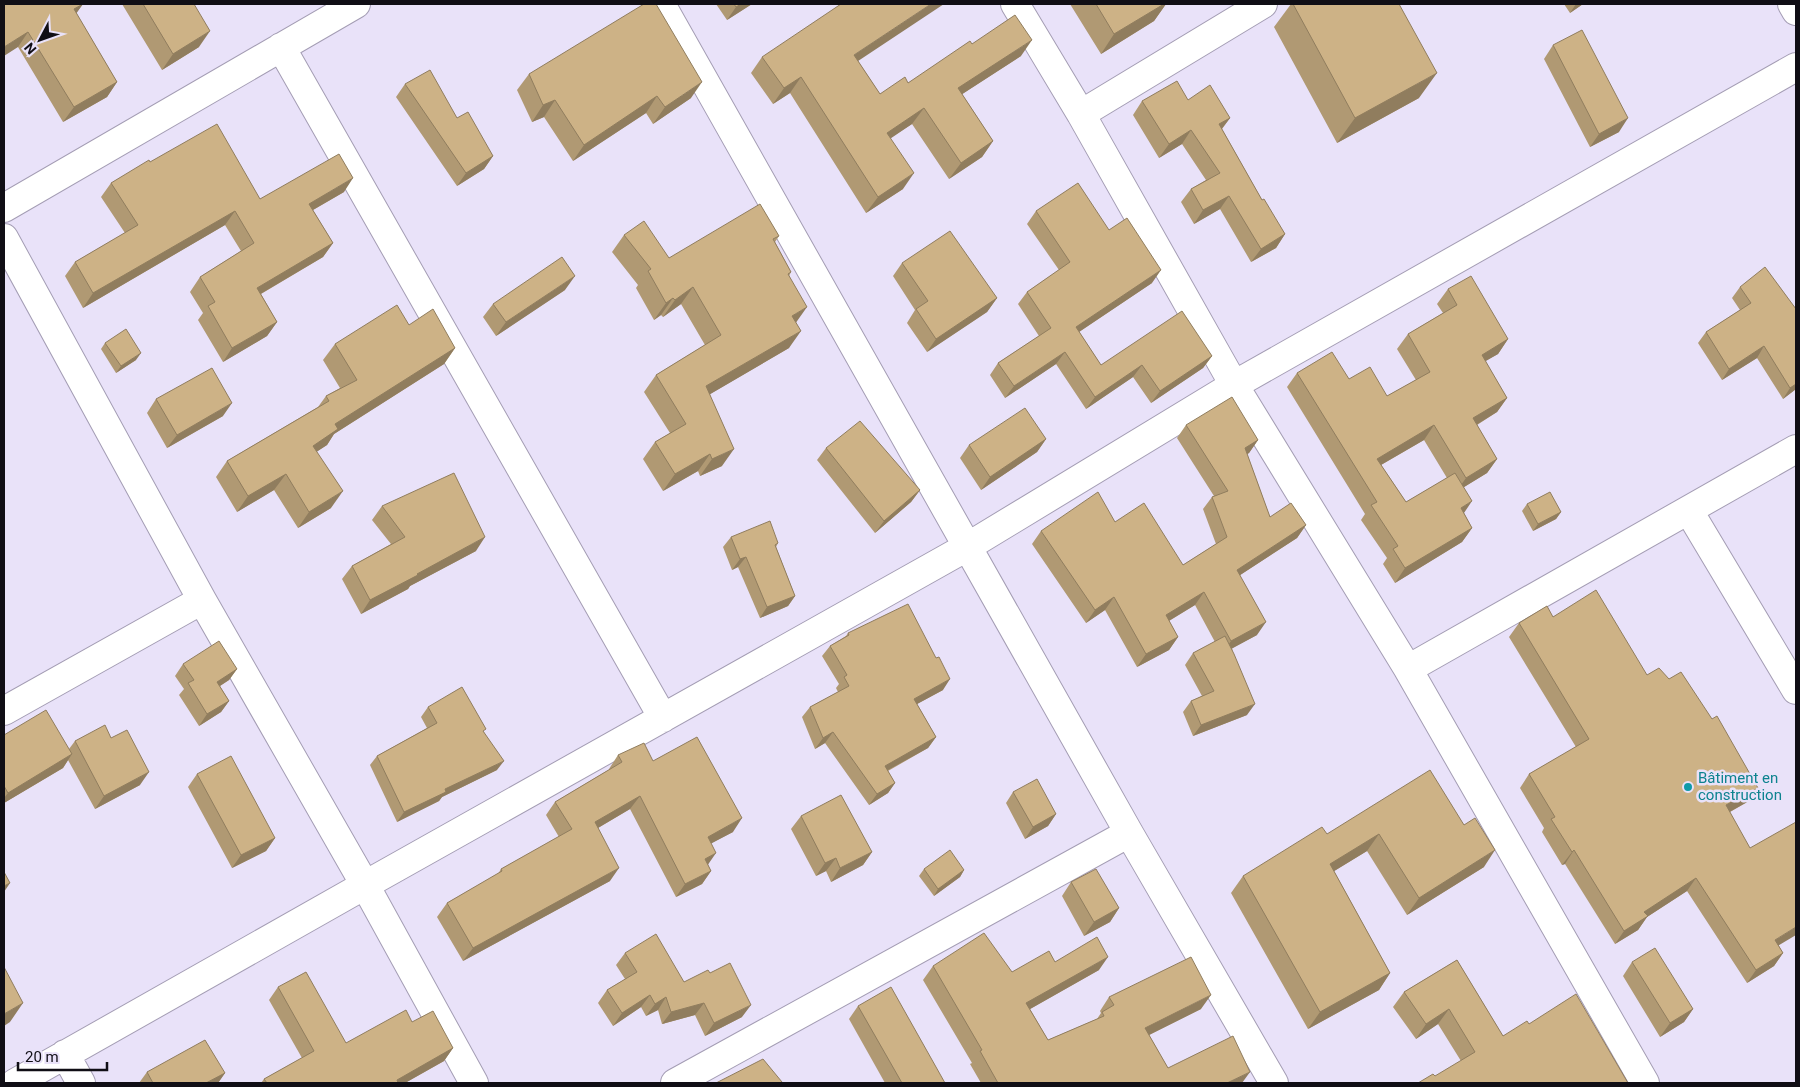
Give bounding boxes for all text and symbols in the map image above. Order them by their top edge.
north arrow [15,15,65,65]
text: N [21,40,39,58]
place label: Bâtiment en construction [1698,769,1782,804]
marker: Bâtiment en construction [1682,781,1694,793]
scale bar [18,1040,106,1072]
text: 20 m [25,1048,59,1066]

